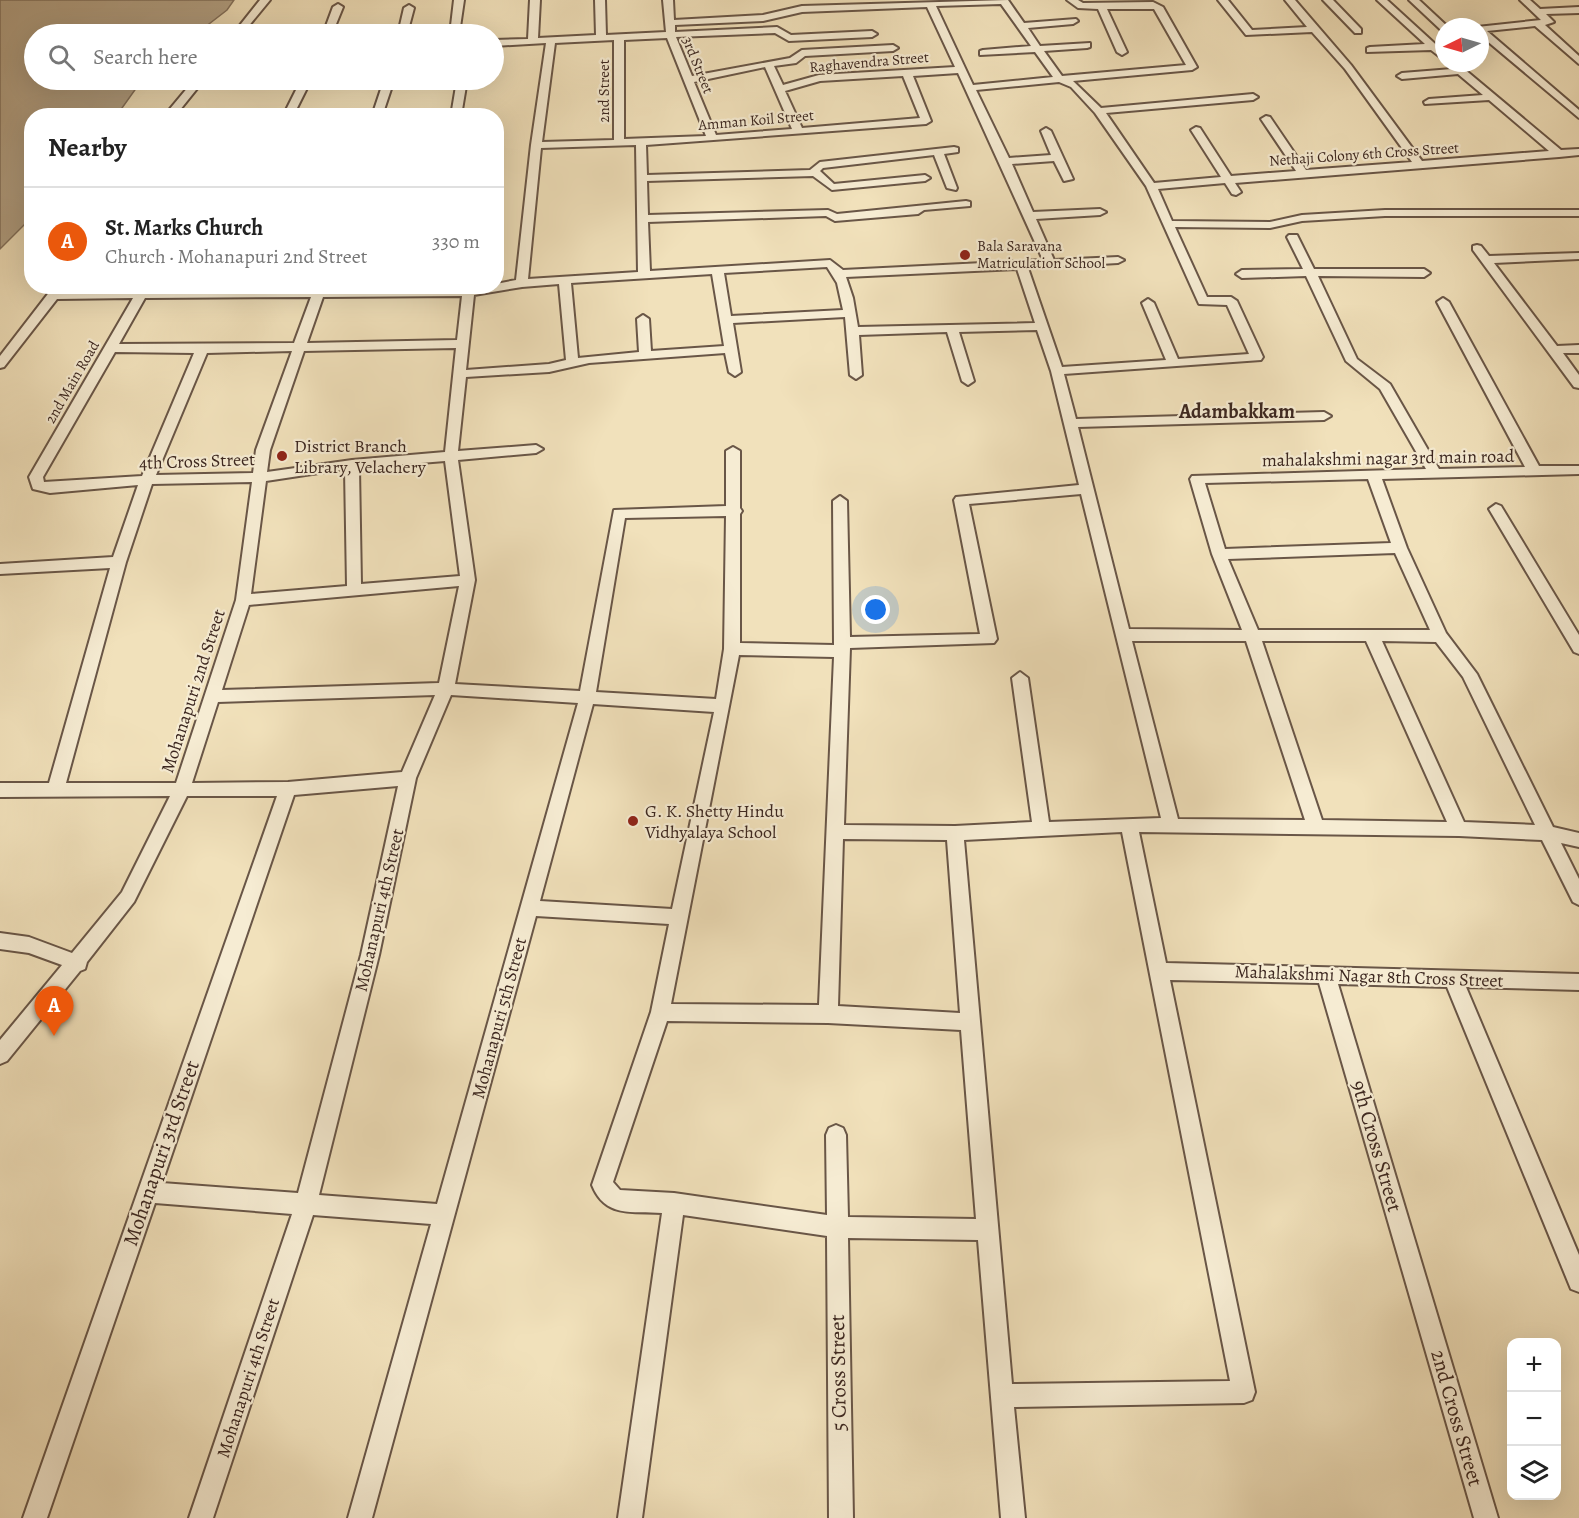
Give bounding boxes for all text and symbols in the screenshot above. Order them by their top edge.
north arrow [1435,18,1489,72]
search box [24,24,504,90]
street label: 3rd Street [678,34,718,96]
icon: search [45,41,78,74]
text: Search here [93,42,198,72]
street label: Raghavendra Street [808,47,930,77]
street label: 2nd Street [594,59,614,123]
street label: Amman Koil Street [696,105,815,135]
text: Nearby [48,130,127,165]
street label: Nethaji Colony 6th Cross Street [1268,137,1460,171]
text: St. Marks Church [105,213,263,243]
text: A [61,228,74,255]
text: 330 m [432,228,480,255]
place label: Bala Saravana Matriculation School [977,236,1105,273]
text: Church · Mohanapuri 2nd Street [105,243,367,270]
marker: Bala Saravana Matriculation School [958,248,972,262]
street label: 2nd Main Road [40,336,104,427]
district label: Adambakkam [1178,398,1295,425]
place label: District Branch Library, Velachery [294,434,427,479]
street label: mahalakshmi nagar 3rd main road [1262,444,1515,472]
street label: 4th Cross Street [139,447,256,475]
marker: District Branch Library, Velachery [275,449,289,463]
your location [861,595,890,624]
street label: Mohanapuri 2nd Street [155,606,231,776]
place label: G. K. Shetty Hindu Vidhyalaya School [644,799,784,844]
marker: G. K. Shetty Hindu Vidhyalaya School [626,814,640,828]
street label: Mohanapuri 4th Street [349,826,409,994]
street label: Mohanapuri 5th Street [466,935,532,1101]
street label: Mahalakshmi Nagar 8th Cross Street [1234,959,1504,993]
pin: A [34,986,74,1036]
street label: Mohanapuri 3rd Street [116,1057,206,1249]
street label: 9th Cross Street [1345,1077,1409,1215]
street label: Mohanapuri 4th Street [211,1295,285,1461]
street label: 5 Cross Street [823,1314,853,1432]
map controls [1507,1338,1561,1500]
button: + [1507,1338,1561,1392]
street label: 2nd Cross Street [1424,1347,1490,1490]
button: − [1507,1392,1561,1446]
button: layers [1507,1446,1561,1500]

